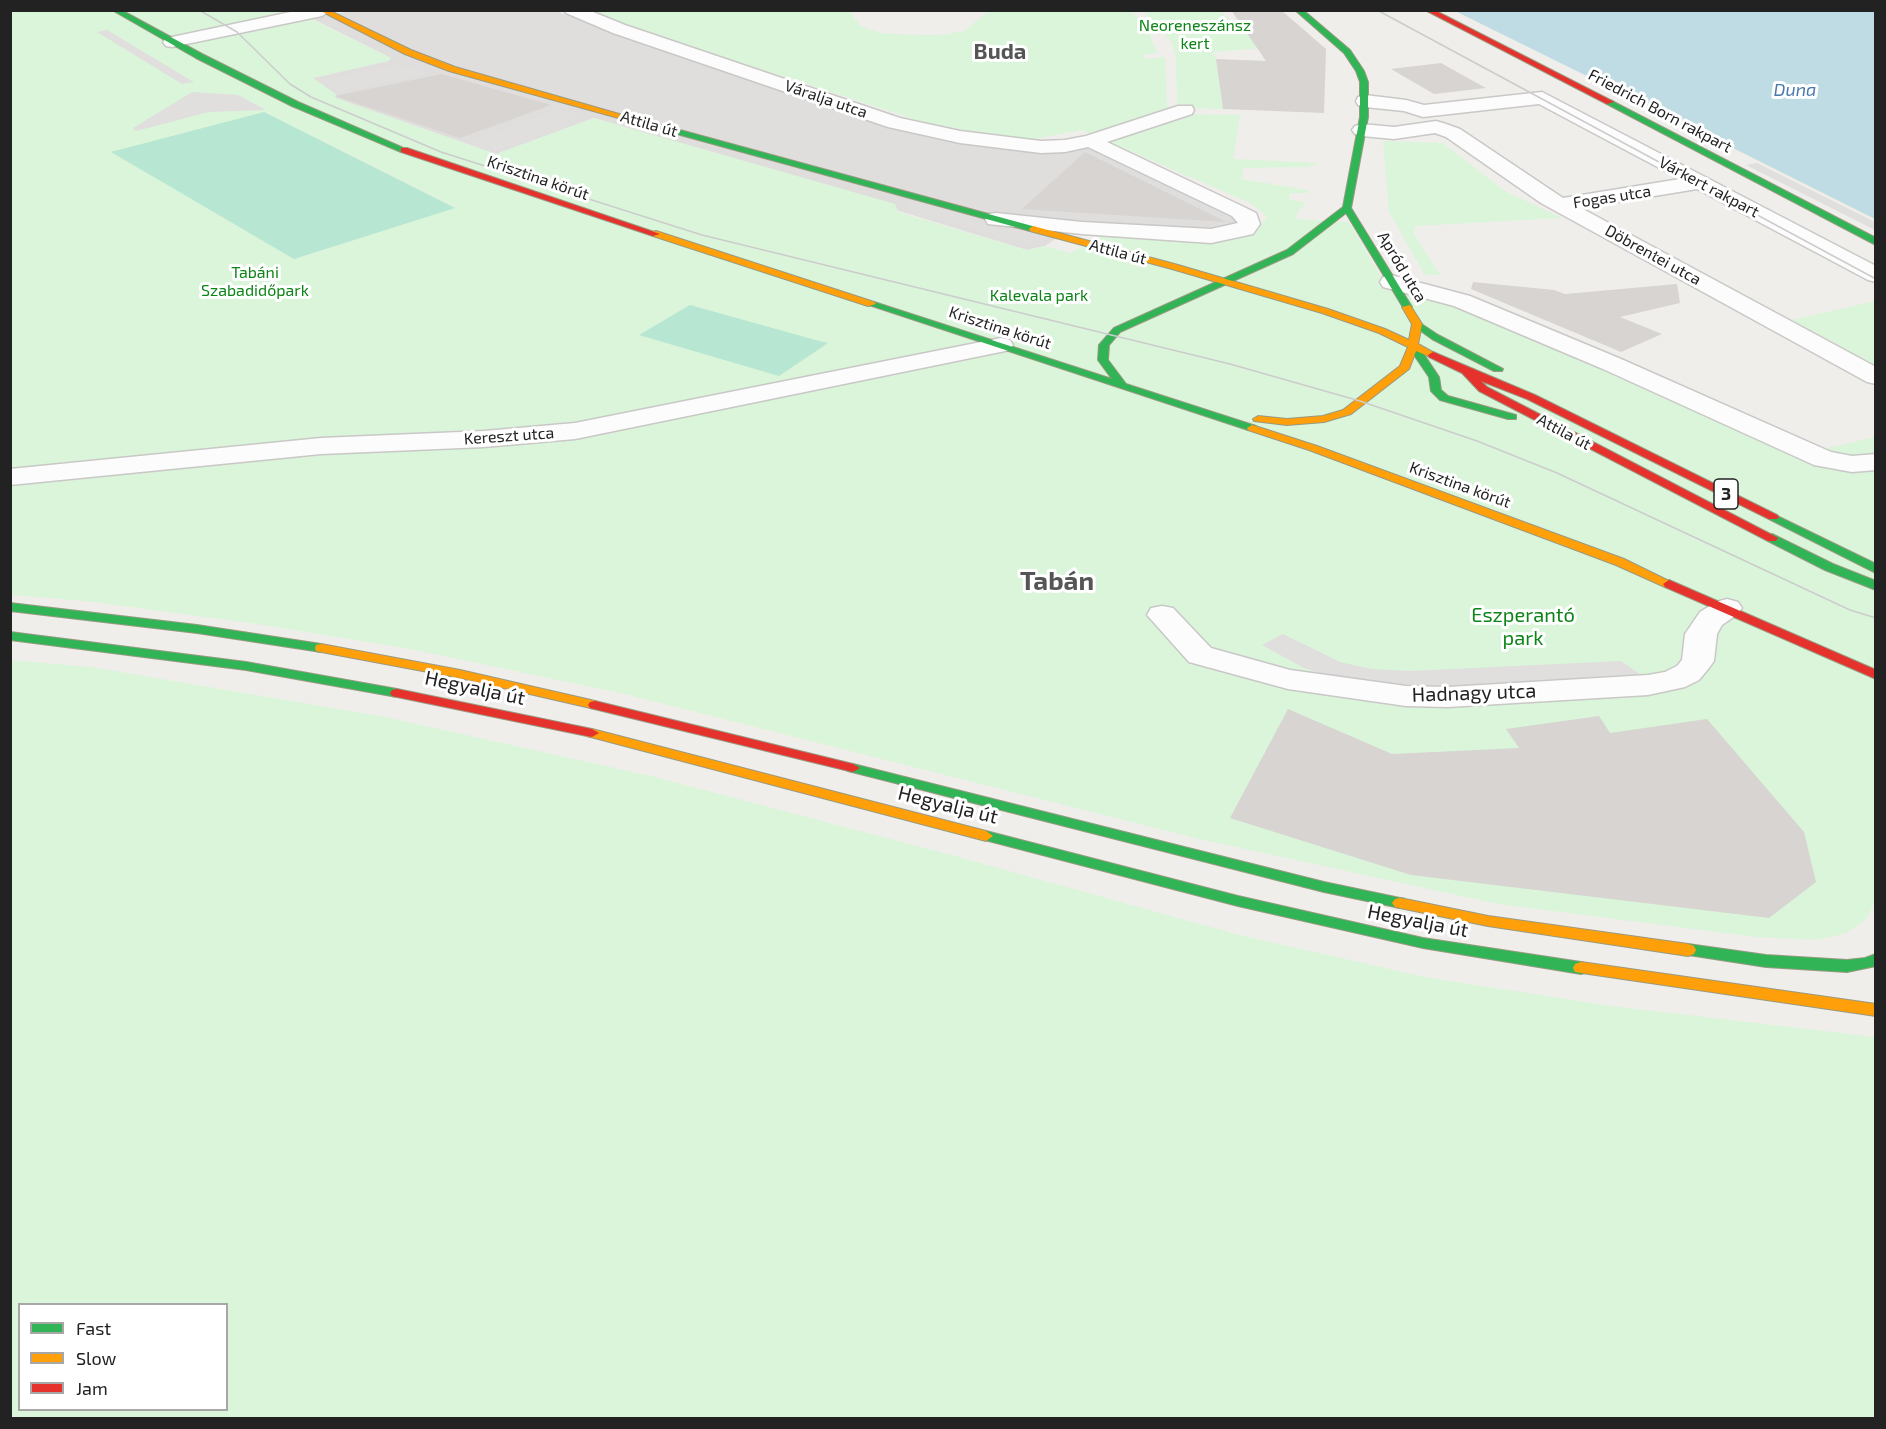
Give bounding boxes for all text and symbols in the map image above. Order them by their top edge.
park label: Neoreneszánsz kert [1139,16,1251,54]
district label: Buda [974,39,1026,65]
street label: Friedrich Born rakpart [1585,65,1735,157]
street label: Váralja utca [782,76,870,122]
water label: Duna [1774,79,1816,101]
street label: Attila út [618,107,680,141]
street label: Krisztina körút [485,152,591,204]
street label: Várkert rakpart [1655,152,1763,222]
street label: Fogas utca [1572,181,1652,213]
street label: Döbrentei utca [1602,221,1704,289]
street label: Apród utca [1373,228,1431,306]
street label: Attila út [1087,235,1149,269]
park label: Tabáni Szabadidőpark [201,263,309,301]
park label: Kalevala park [990,286,1088,306]
street label: Krisztina körút [946,302,1054,354]
street label: Attila út [1534,410,1594,454]
street label: Kereszt utca [463,423,555,449]
street label: Krisztina körút [1407,458,1513,512]
road number: 3 [1714,479,1738,509]
district label: Tabán [1020,565,1094,597]
park label: Eszperantó park [1471,603,1575,650]
street label: Hegyalja út [423,666,527,710]
street label: Hadnagy utca [1411,679,1537,707]
street label: Hegyalja út [896,781,1000,829]
street label: Hegyalja út [1366,899,1470,943]
legend [18,1303,228,1411]
text: Fast [76,1317,111,1339]
text: Slow [76,1347,116,1369]
text: Jam [76,1377,108,1399]

